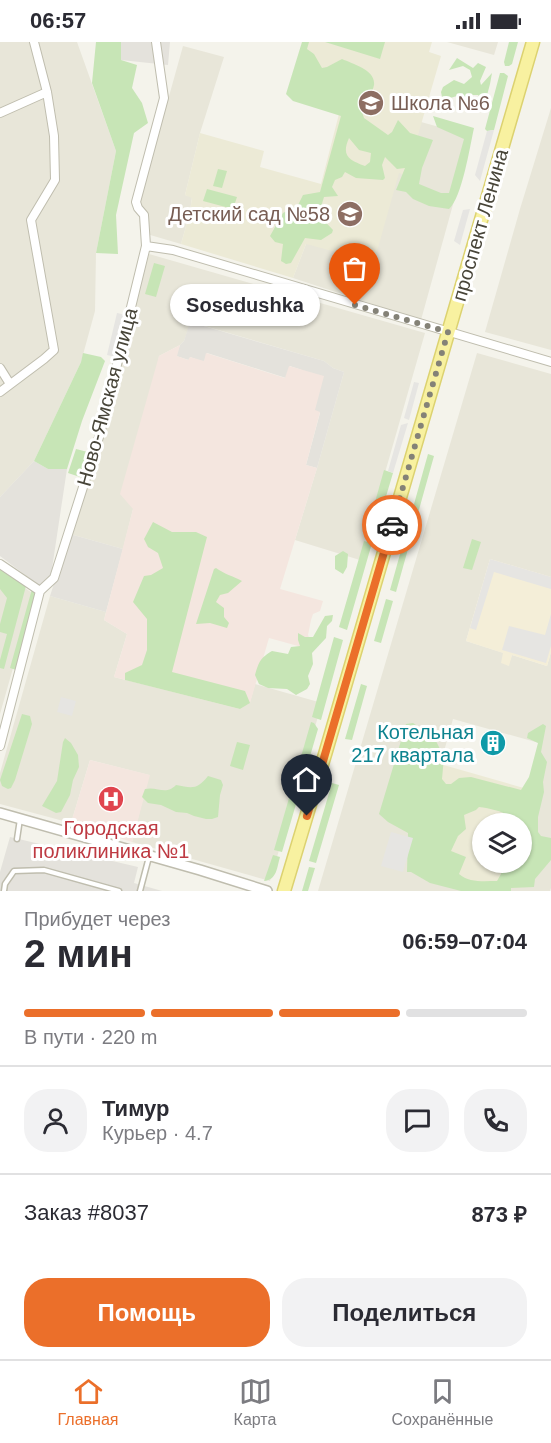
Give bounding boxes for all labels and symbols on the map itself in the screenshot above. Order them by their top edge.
school or university icon: Школа №6 [356,88,386,118]
place label: Школа №6 [391,92,490,114]
street label: проспект Ленина [448,145,513,304]
school or university icon: Детский сад №58 [335,199,365,229]
place label: Детский сад №58 [168,203,330,225]
pin [329,243,380,305]
callout: Sosedushka [169,284,319,326]
street label: Ново-Ямская улица [73,305,142,489]
courier [362,495,422,555]
place label: Котельная 217 квартала [351,721,475,766]
building icon: Котельная 217 квартала [478,728,508,758]
pin [281,754,332,816]
hospital icon: Городская поликлиника №1 [96,784,126,814]
place label: Городская поликлиника №1 [33,817,189,862]

